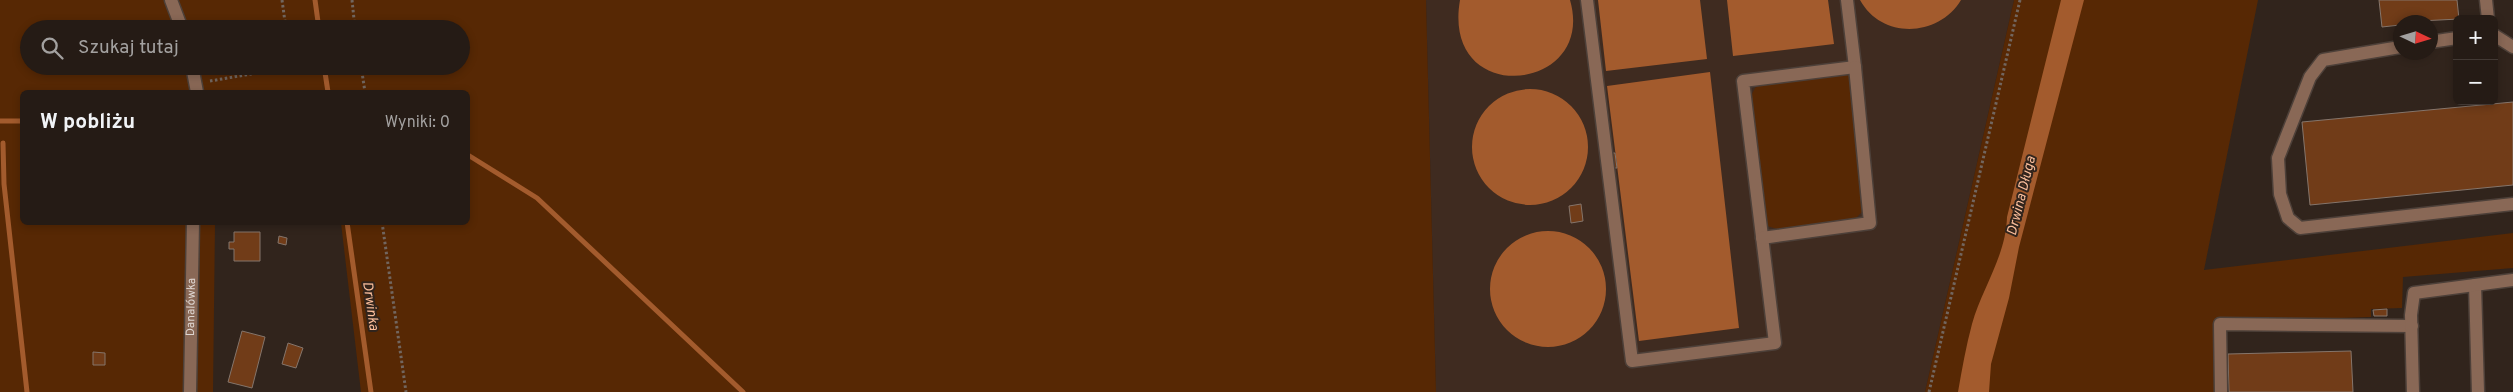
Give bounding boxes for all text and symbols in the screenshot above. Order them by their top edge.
north arrow [2393,15,2438,60]
map controls [2453,15,2498,105]
button: + [2453,15,2498,60]
search box [20,20,470,75]
icon: search [38,34,66,62]
text: Szukaj tutaj [78,36,179,60]
button: − [2453,60,2498,105]
text: W pobliżu [40,109,135,136]
text: Wyniki: 0 [385,113,450,133]
water label: Drwina Długa [2004,154,2040,237]
street label: Danalówka [183,278,200,336]
water label: Drwinka [358,280,382,332]

